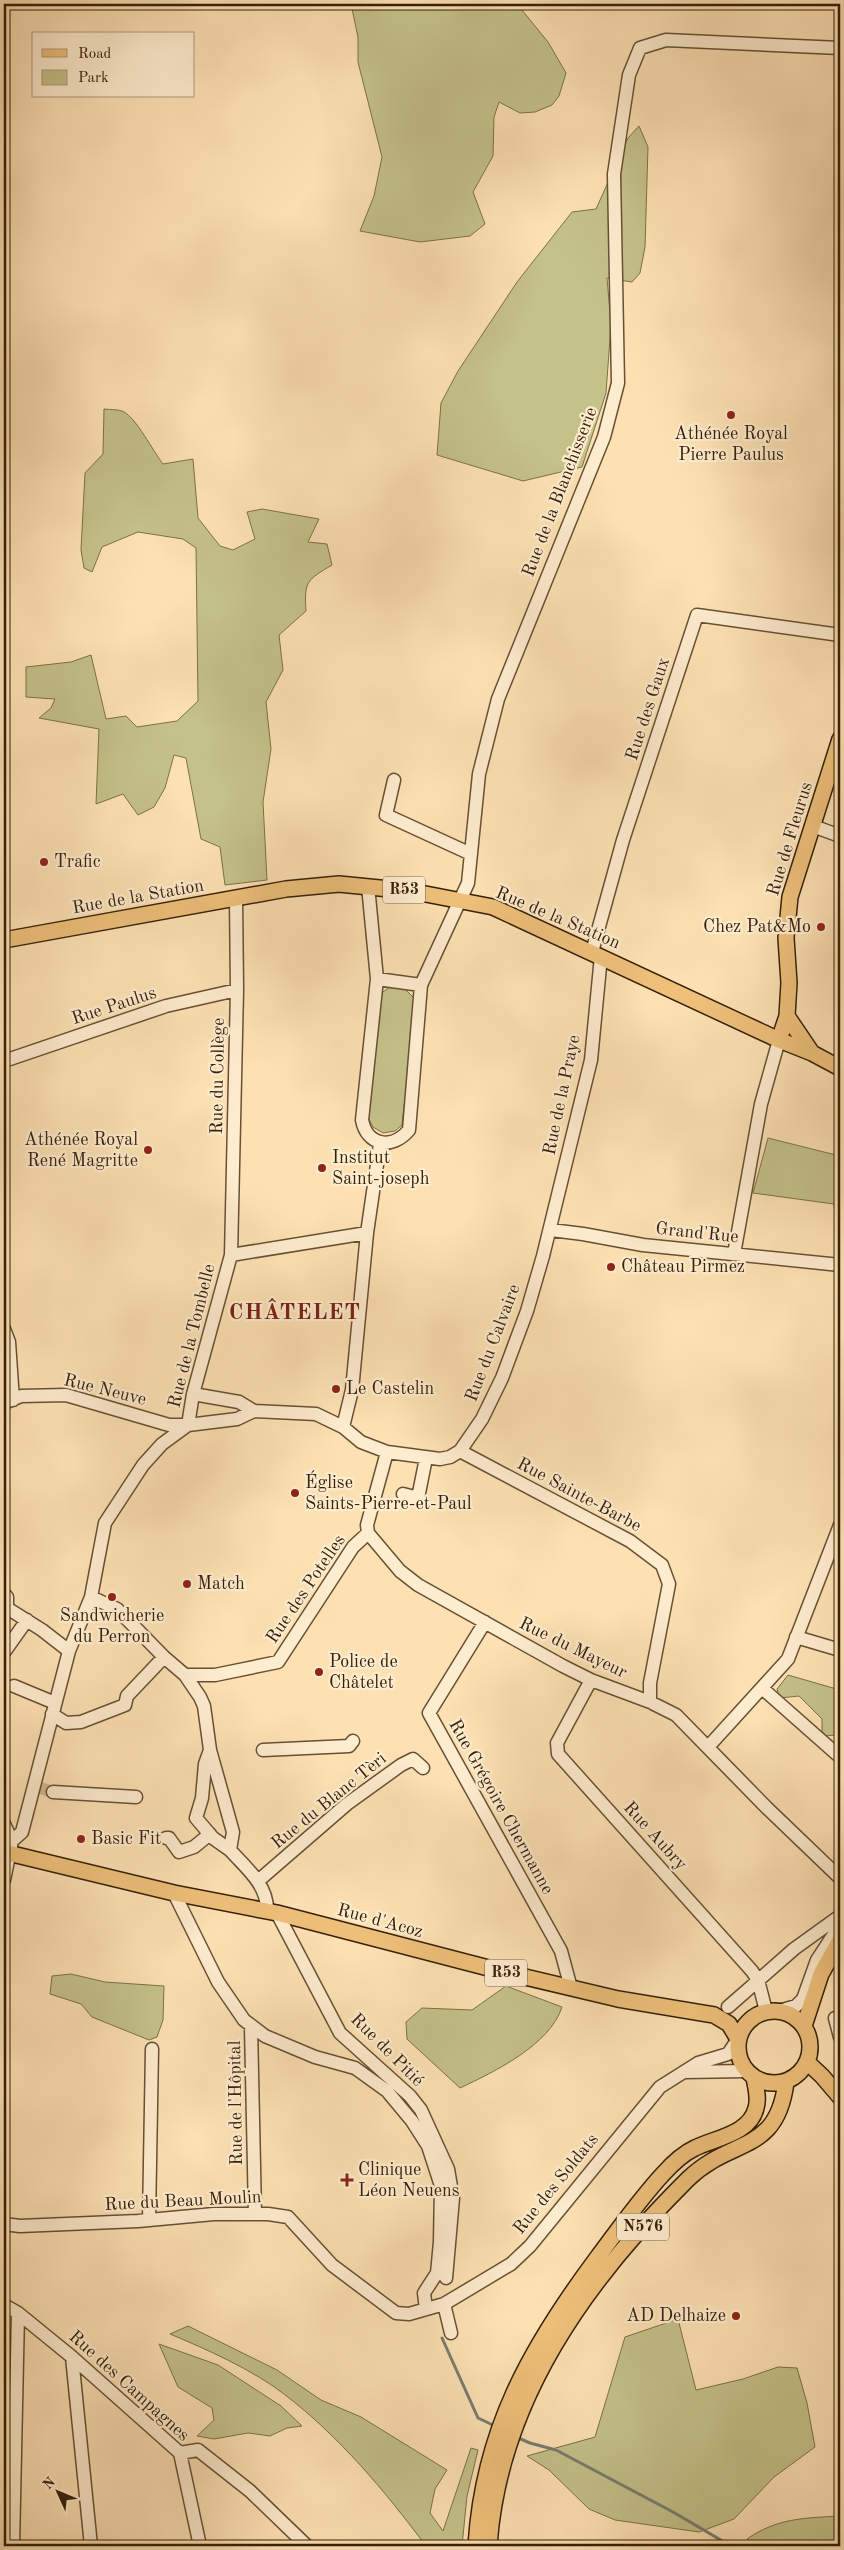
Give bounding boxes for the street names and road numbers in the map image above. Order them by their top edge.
street label: Rue de la Blanchisserie [519,405,601,579]
street label: Rue des Gaux [623,655,673,763]
street label: Rue de Fleurus [764,780,816,898]
street label: Rue de la Station [71,876,206,917]
road number: R53 [383,876,425,904]
street label: Rue de la Station [493,884,623,952]
street label: Rue Paulus [69,984,159,1028]
street label: Rue du Collège [208,1017,228,1135]
street label: Rue de la Praye [540,1033,584,1157]
street label: Grand'Rue [655,1220,739,1246]
street label: Rue de la Tombelle [165,1262,219,1410]
street label: Rue du Calvaire [462,1282,524,1404]
street label: Rue Neuve [62,1371,148,1409]
street label: Rue Sainte-Barbe [514,1455,644,1535]
street label: Rue des Potelles [263,1531,349,1647]
street label: Rue du Mayeur [516,1614,630,1682]
street label: Rue Grégoire Chermanne [445,1716,557,1898]
street label: Rue du Blanc Tèri [268,1749,390,1853]
street label: Rue Aubry [620,1798,691,1874]
street label: Rue d'Acoz [335,1901,425,1941]
road number: R53 [485,1960,527,1986]
street label: Rue de Pitié [347,2010,427,2090]
street label: Rue de l'Hôpital [226,2040,246,2166]
street label: Rue des Soldats [510,2130,602,2238]
street label: Rue du Beau Moulin [104,2188,262,2214]
road number: N576 [617,2214,669,2240]
street label: Rue des Campagnes [65,2327,193,2445]

